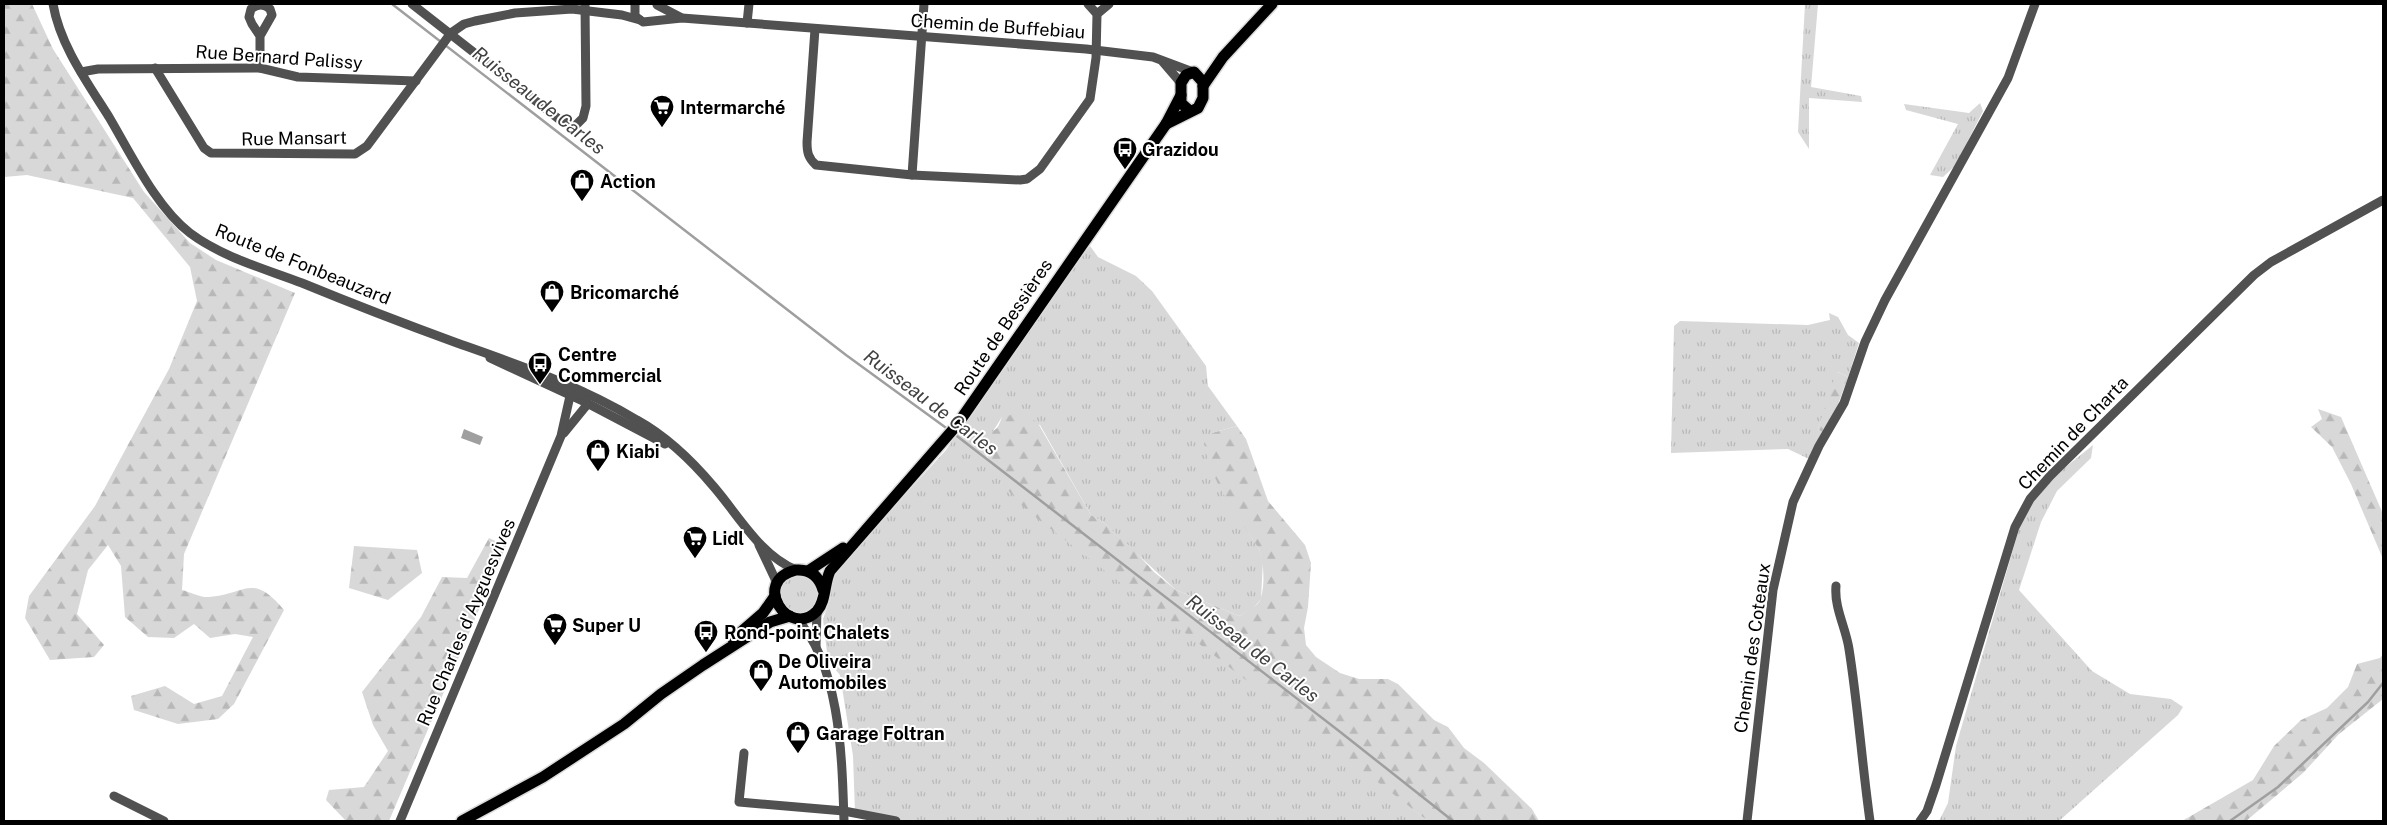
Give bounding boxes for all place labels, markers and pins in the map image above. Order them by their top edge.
supermarket icon: Intermarché [649,94,675,128]
place label: Intermarché [680,97,785,118]
bus stop icon: Grazidou [1112,136,1138,170]
place label: Grazidou [1142,139,1219,160]
shop icon: Action [569,168,595,202]
place label: Action [600,171,656,192]
shop icon: Bricomarché [539,279,565,313]
place label: Bricomarché [570,282,679,303]
place label: Centre Commercial [558,344,662,386]
bus stop icon: Centre Commercial [527,351,553,385]
shop icon: Kiabi [585,438,611,472]
place label: Kiabi [616,441,660,462]
supermarket icon: Lidl [682,525,708,559]
place label: Lidl [712,528,744,549]
supermarket icon: Super U [542,612,568,646]
place label: Super U [572,615,641,636]
bus stop icon: Rond-point Chalets [693,619,719,653]
place label: Rond-point Chalets [724,622,889,643]
place label: De Oliveira Automobiles [778,651,887,693]
shop icon: De Oliveira Automobiles [748,658,774,692]
shop icon: Garage Foltran [785,720,811,754]
place label: Garage Foltran [816,723,945,744]

